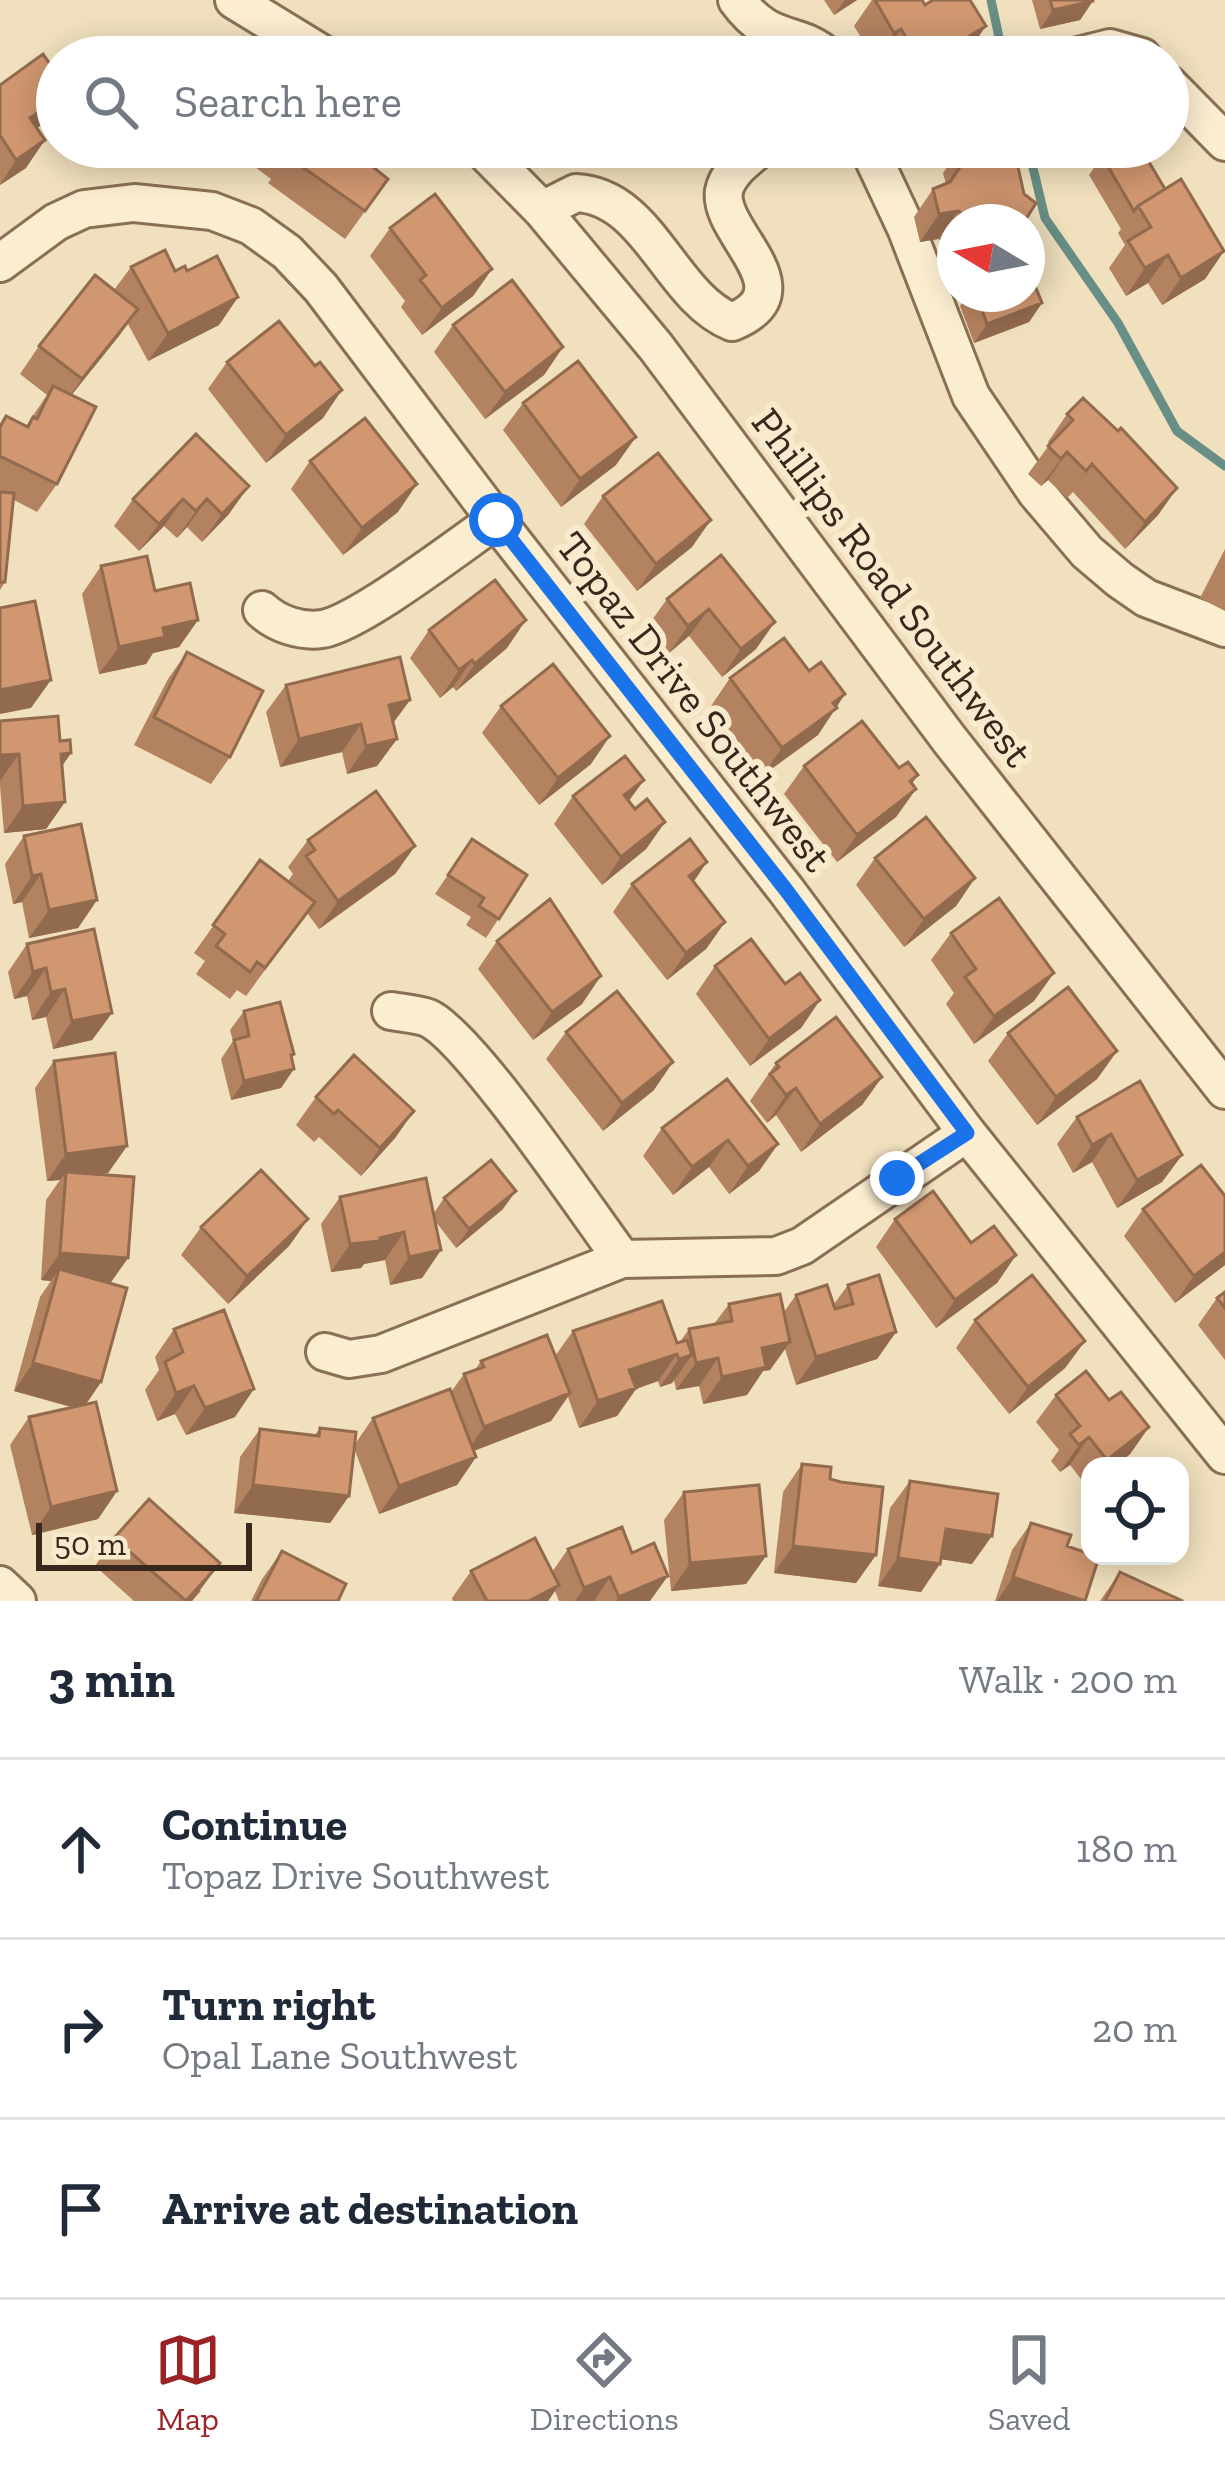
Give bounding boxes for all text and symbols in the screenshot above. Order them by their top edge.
search box [36,36,1189,168]
icon: search [78,69,144,135]
text: Search here [174,75,402,129]
north arrow [937,204,1045,312]
street label: Phillips Road Southwest [741,398,1044,777]
route start [469,493,523,547]
street label: Topaz Drive Southwest [546,521,843,882]
route end [870,1151,924,1205]
map controls [1081,1457,1189,1565]
button: locate [1081,1457,1189,1565]
scale bar [36,1517,252,1570]
text: 50 m [54,1524,126,1563]
text: 3 min [48,1649,175,1710]
text: Walk · 200 m [959,1656,1177,1703]
text: Continue [162,1798,347,1852]
icon: ahead [48,1816,114,1882]
text: 180 m [1076,1825,1177,1872]
text: Topaz Drive Southwest [162,1852,549,1899]
text: Turn right [162,1978,375,2032]
icon: right [48,1996,114,2062]
text: 20 m [1092,2005,1177,2052]
text: Opal Lane Southwest [162,2032,517,2079]
icon: arrive [48,2176,114,2242]
text: Arrive at destination [162,2182,578,2236]
tab: Map [155,2327,221,2438]
tab: Directions [530,2327,679,2438]
tab: Saved [988,2327,1070,2438]

